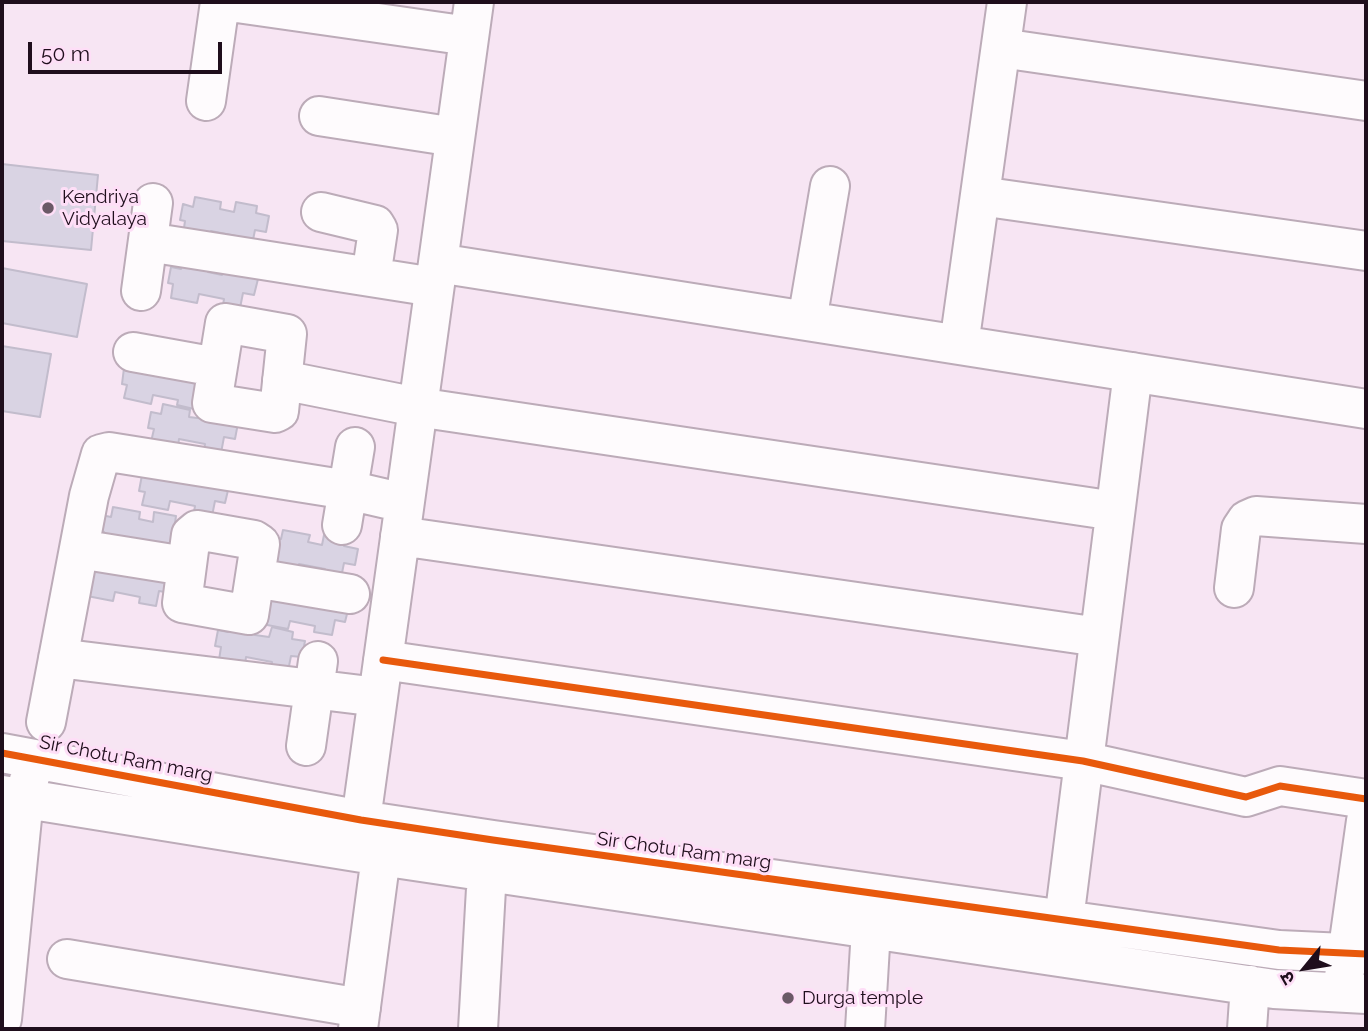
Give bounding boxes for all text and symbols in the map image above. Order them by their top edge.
scale bar [32,28,226,72]
text: 50 m [41,41,90,66]
place label: Kendriya Vidyalaya [62,186,147,230]
marker: Kendriya Vidyalaya [40,200,56,216]
street label: Sir Chotu Ram marg [38,731,214,787]
street label: Sir Chotu Ram marg [595,827,773,875]
north arrow [1270,933,1340,1003]
text: उ [1275,968,1299,989]
place label: Durga temple [802,987,923,1009]
marker: Durga temple [780,990,796,1006]

